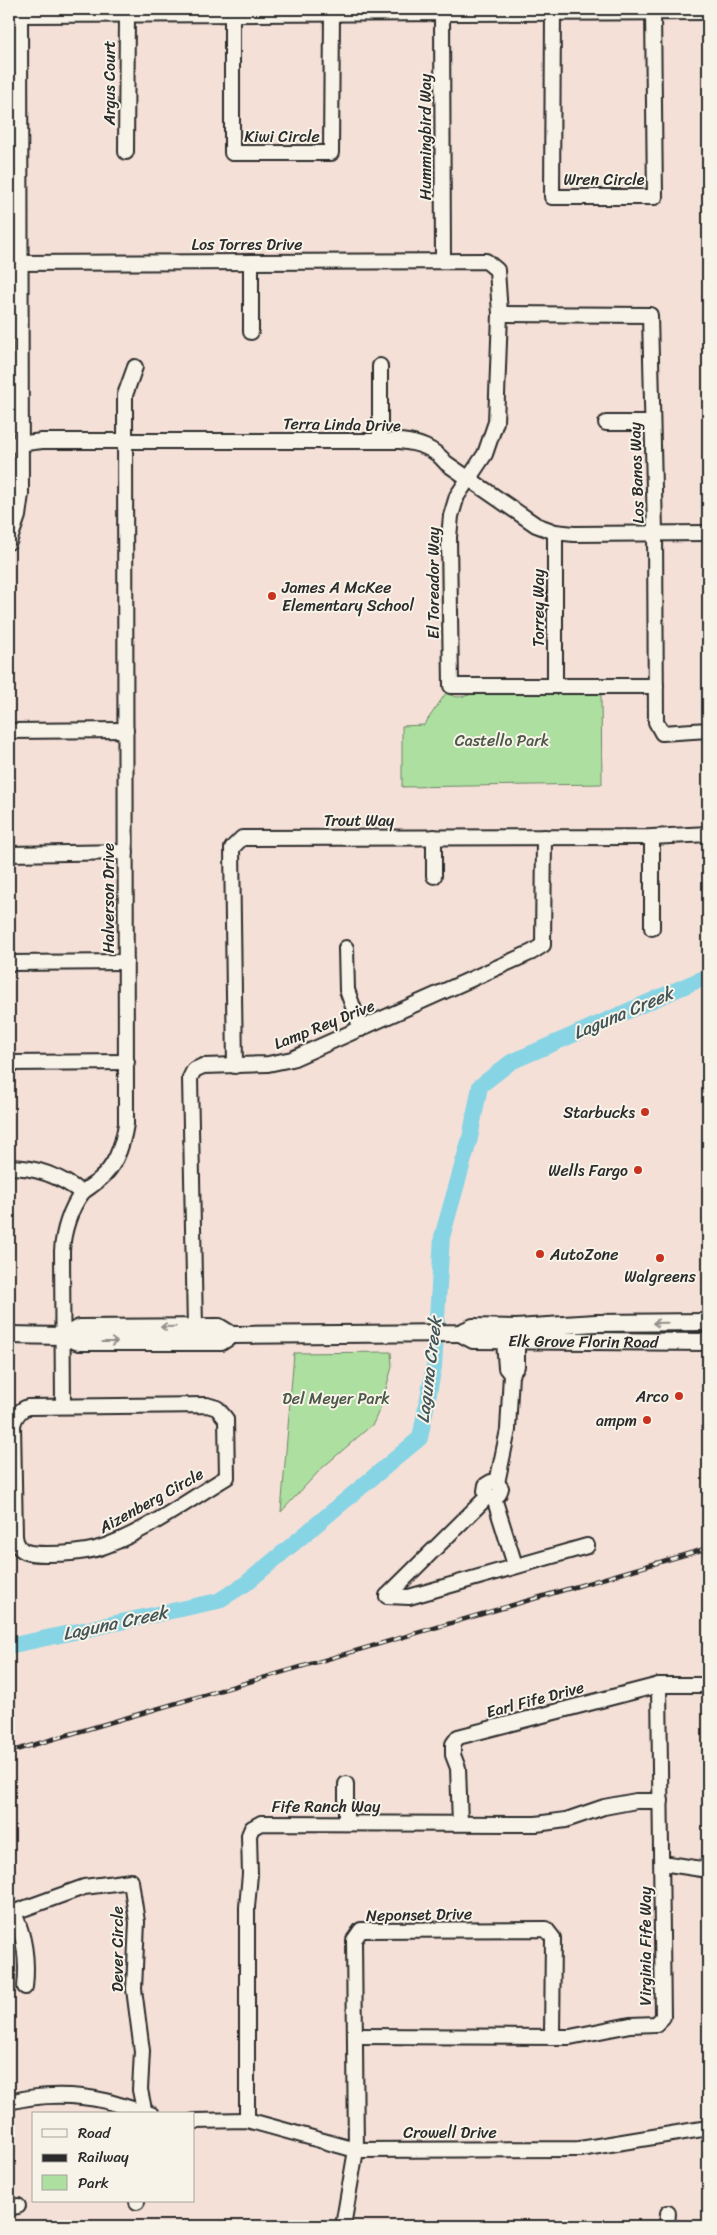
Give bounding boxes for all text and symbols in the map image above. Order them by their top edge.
street label: Argus Court [95,41,124,126]
street label: Hummingbird Way [411,73,440,200]
street label: Kiwi Circle [244,122,320,151]
street label: Wren Circle [563,165,645,194]
street label: Los Torres Drive [192,230,302,259]
street label: Terra Linda Drive [283,409,401,440]
street label: Los Banos Way [620,421,653,524]
street label: El Toreador Way [419,526,448,639]
street label: Torrey Way [524,568,553,647]
place label: James A McKee Elementary School [281,573,414,620]
marker: James A McKee Elementary School [266,590,278,602]
park label: Castello Park [455,726,549,755]
street label: Trout Way [324,806,395,835]
street label: Halverson Drive [94,843,123,953]
water label: Laguna Creek [568,977,680,1048]
street label: Lamp Rey Drive [269,991,379,1058]
place label: Starbucks [563,1098,635,1127]
marker: Starbucks [639,1106,651,1118]
place label: Wells Fargo [548,1156,628,1185]
marker: Wells Fargo [632,1164,644,1176]
place label: AutoZone [549,1240,618,1269]
marker: AutoZone [534,1248,546,1260]
marker: Walgreens [654,1252,666,1264]
place label: Walgreens [624,1262,696,1291]
water label: Laguna Creek [407,1313,452,1425]
one-way arrow [652,1318,668,1328]
one-way arrow [160,1322,176,1332]
street label: Elk Grove Florin Road [508,1326,660,1357]
one-way arrow [102,1337,118,1347]
place label: Arco [635,1382,669,1411]
park label: Del Meyer Park [282,1384,390,1413]
marker: Arco [673,1390,685,1402]
place label: ampm [596,1406,637,1435]
marker: ampm [641,1414,653,1426]
street label: Aizenberg Circle [93,1460,209,1542]
water label: Laguna Creek [60,1596,173,1650]
street label: Earl Fife Drive [483,1672,587,1726]
street label: Fife Ranch Way [272,1792,381,1821]
street label: Virginia Fife Way [631,1886,660,2006]
street label: Neponset Drive [366,1899,472,1930]
street label: Dever Circle [103,1906,132,1992]
legend [32,2112,195,2202]
street label: Crowell Drive [403,2118,497,2147]
text: Road [78,2120,111,2146]
text: Railway [78,2144,129,2170]
text: Park [78,2170,109,2196]

